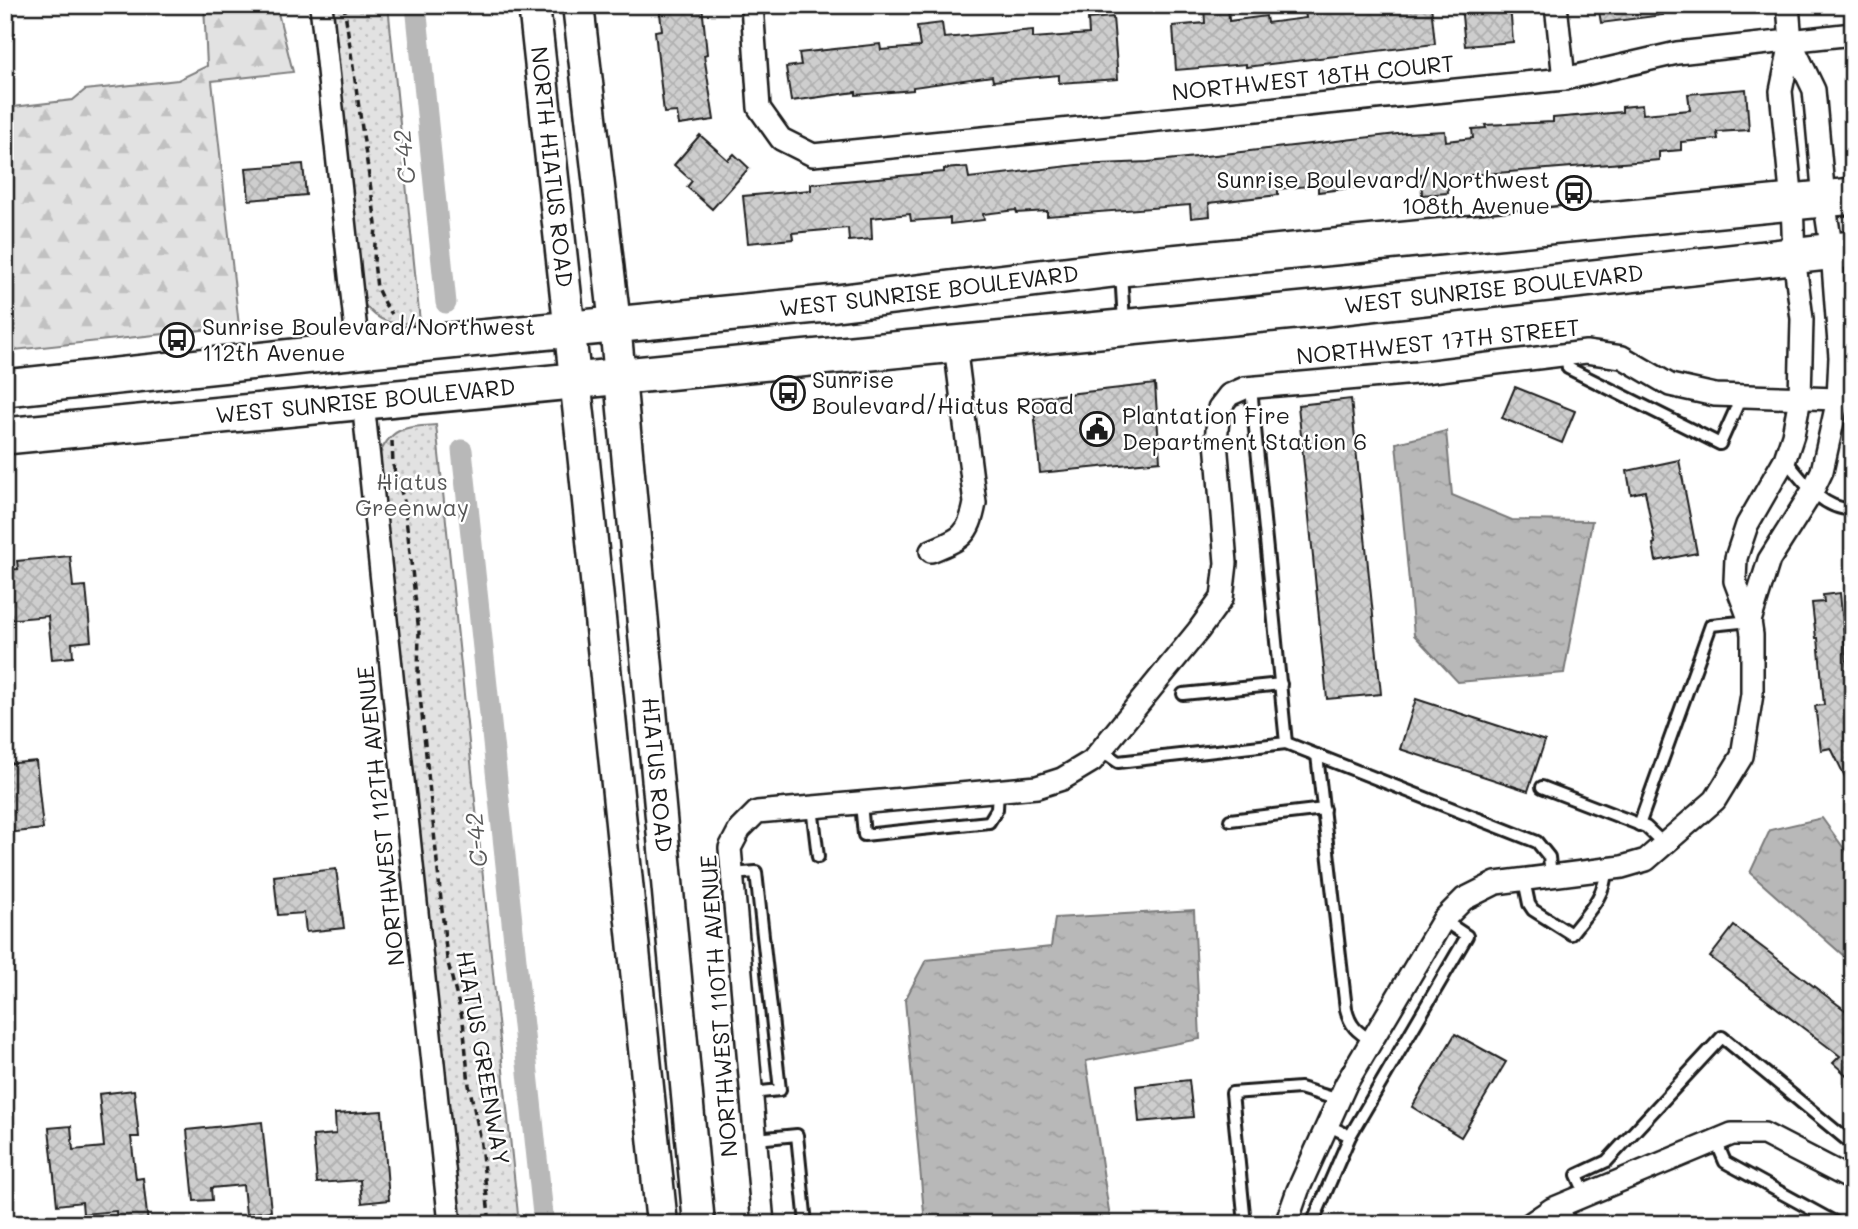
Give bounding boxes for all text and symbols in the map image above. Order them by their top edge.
street label: NORTH HIATUS ROAD [525,45,581,289]
street label: NORTHWEST 18TH COURT [1170,47,1456,107]
water label: C-42 [385,128,422,186]
place label: Sunrise Boulevard/Northwest 108th Avenue [1217,164,1550,220]
bus stop icon: Sunrise Boulevard/Northwest 108th Avenue [1555,174,1593,212]
street label: WEST SUNRISE BOULEVARD [778,257,1080,323]
street label: WEST SUNRISE BOULEVARD [1342,257,1645,320]
place label: Sunrise Boulevard/Northwest 112th Avenue [202,311,535,367]
street label: NORTHWEST 17TH STREET [1295,311,1581,371]
bus stop icon: Sunrise Boulevard/Northwest 112th Avenue [158,321,196,359]
place label: Sunrise Boulevard/Hiatus Road [812,364,1074,420]
street label: WEST SUNRISE BOULEVARD [214,371,517,430]
bus stop icon: Sunrise Boulevard/Hiatus Road [769,374,807,412]
place label: Plantation Fire Department Station 6 [1122,400,1367,456]
public building icon: Plantation Fire Department Station 6 [1078,410,1116,448]
park label: Hiatus Greenway [355,466,469,522]
street label: NORTHWEST 112TH AVENUE [349,665,411,968]
street label: HIATUS ROAD [636,696,680,854]
water label: C-42 [457,811,494,869]
street label: NORTHWEST 110TH AVENUE [692,854,744,1158]
street label: HIATUS GREENWAY [450,948,518,1167]

